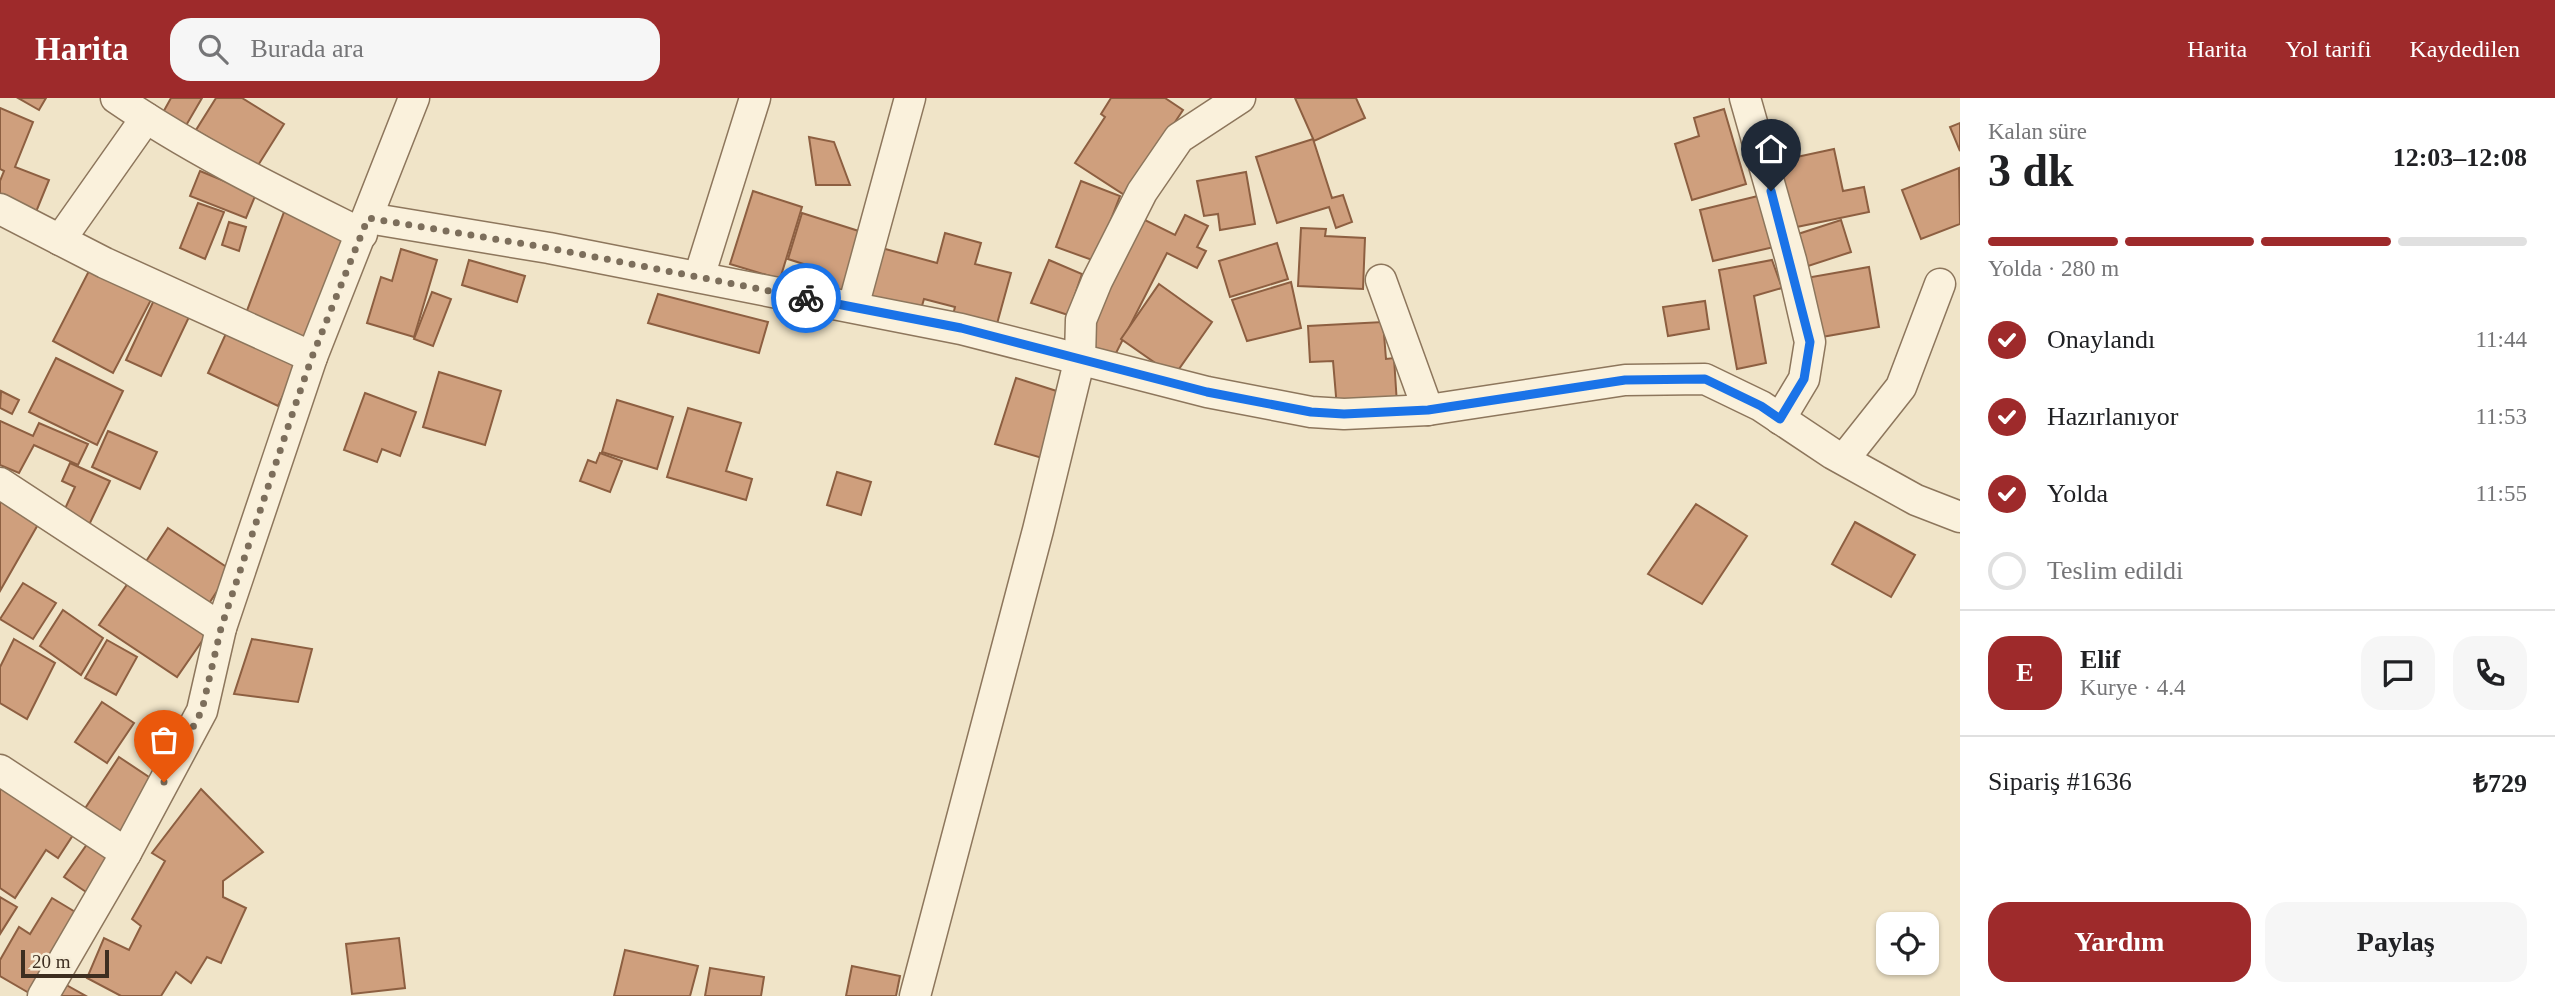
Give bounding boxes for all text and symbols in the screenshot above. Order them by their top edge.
search box [170,18,660,81]
icon: search [194,30,232,68]
text: Harita [35,31,128,67]
text: Burada ara [250,34,364,63]
text: Harita [2187,36,2247,62]
text: Yol tarifi [2285,36,2371,62]
text: Kaydedilen [2409,36,2520,62]
pin [1741,119,1801,191]
text: Kalan süre [1988,119,2087,144]
icon: home [1752,130,1790,168]
text: 12:03–12:08 [2393,143,2527,172]
text: 3 dk [1988,145,2074,196]
text: Yolda · 280 m [1988,256,2119,281]
courier [771,263,841,333]
icon: bike [787,279,825,317]
icon: check [1988,321,2026,359]
text: Onaylandı [2047,325,2155,354]
text: 11:44 [2475,327,2527,352]
icon: check [1988,398,2026,436]
text: Hazırlanıyor [2047,402,2178,431]
text: 11:53 [2475,404,2527,429]
icon: check [1988,475,2026,513]
text: Yolda [2047,479,2108,508]
text: 11:55 [2475,481,2527,506]
text: Teslim edildi [2047,556,2183,585]
button: chat [2361,636,2435,710]
button: phone [2453,636,2527,710]
text: Elif [2080,645,2120,674]
text: E [2016,658,2034,687]
text: Kurye · 4.4 [2080,675,2185,700]
pin [134,710,194,782]
icon: bag [145,721,183,759]
text: Sipariş #1636 [1988,767,2132,796]
text: ₺729 [2473,769,2527,798]
button: Yardım [1988,902,2251,982]
button: Paylaş [2265,902,2527,982]
map controls [1876,912,1939,975]
button: locate [1876,912,1939,975]
scale bar [21,947,108,979]
text: 20 m [32,951,71,972]

